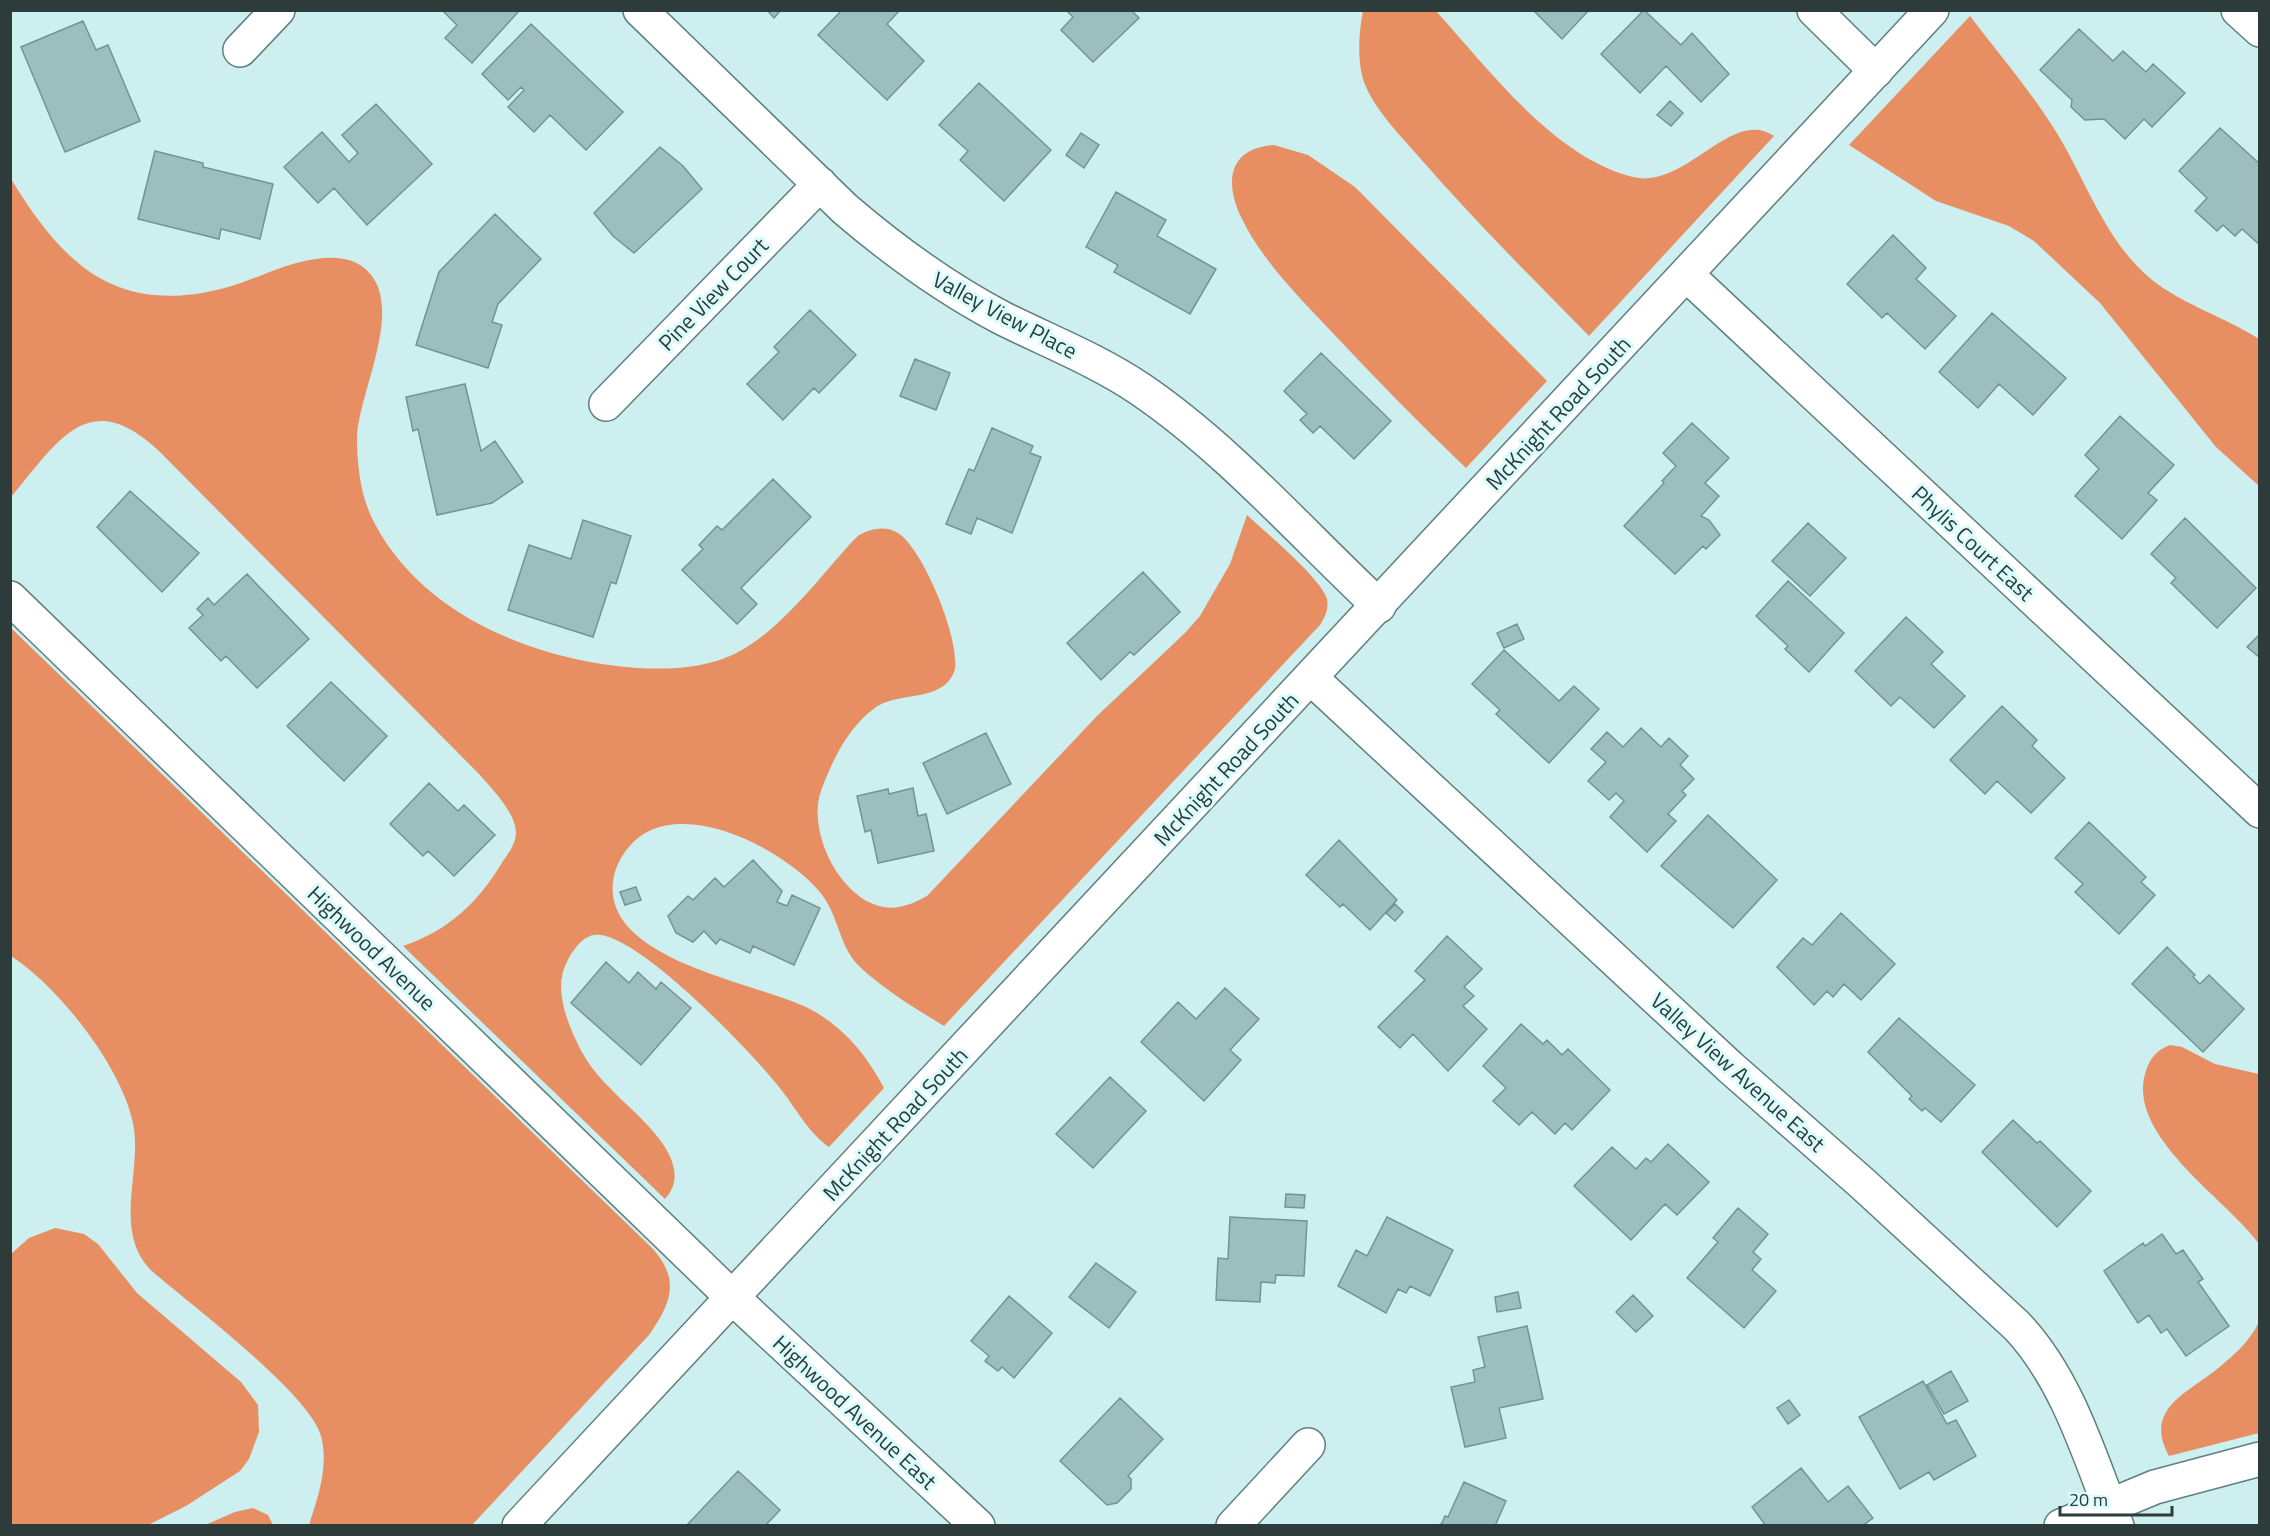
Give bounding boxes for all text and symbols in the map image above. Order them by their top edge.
street label: Pine View Court [650,229,776,358]
street label: Valley View Place [927,262,1083,368]
street label: McKnight Road South [1477,328,1639,498]
street label: Phylis Court East [1904,477,2042,609]
street label: McKnight Road South [1145,684,1307,854]
street label: Highwood Avenue [300,877,444,1019]
street label: Valley View Avenue East [1643,984,1833,1160]
street label: McKnight Road South [814,1039,976,1209]
street label: Highwood Avenue East [765,1327,945,1498]
scale bar [2060,1479,2172,1517]
text: 20 m [2069,1486,2108,1513]

